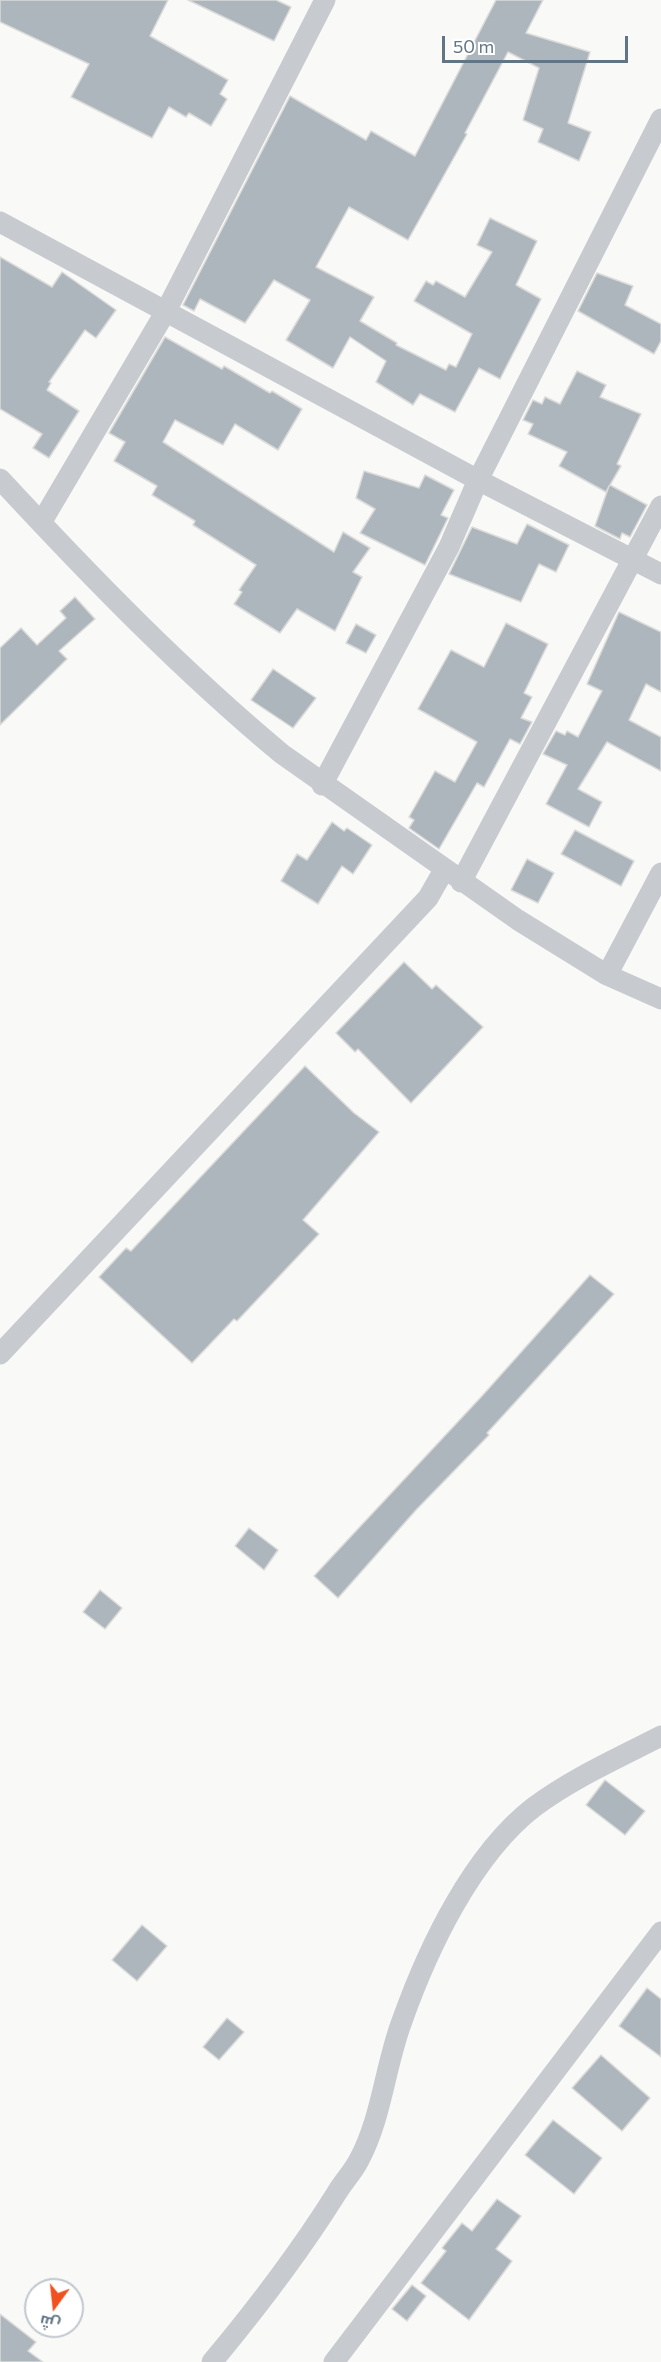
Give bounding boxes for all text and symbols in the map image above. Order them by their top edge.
scale bar [445,24,631,62]
text: 50 m [453,35,494,57]
north arrow [24,2278,84,2338]
text: ش [37,2312,62,2336]

